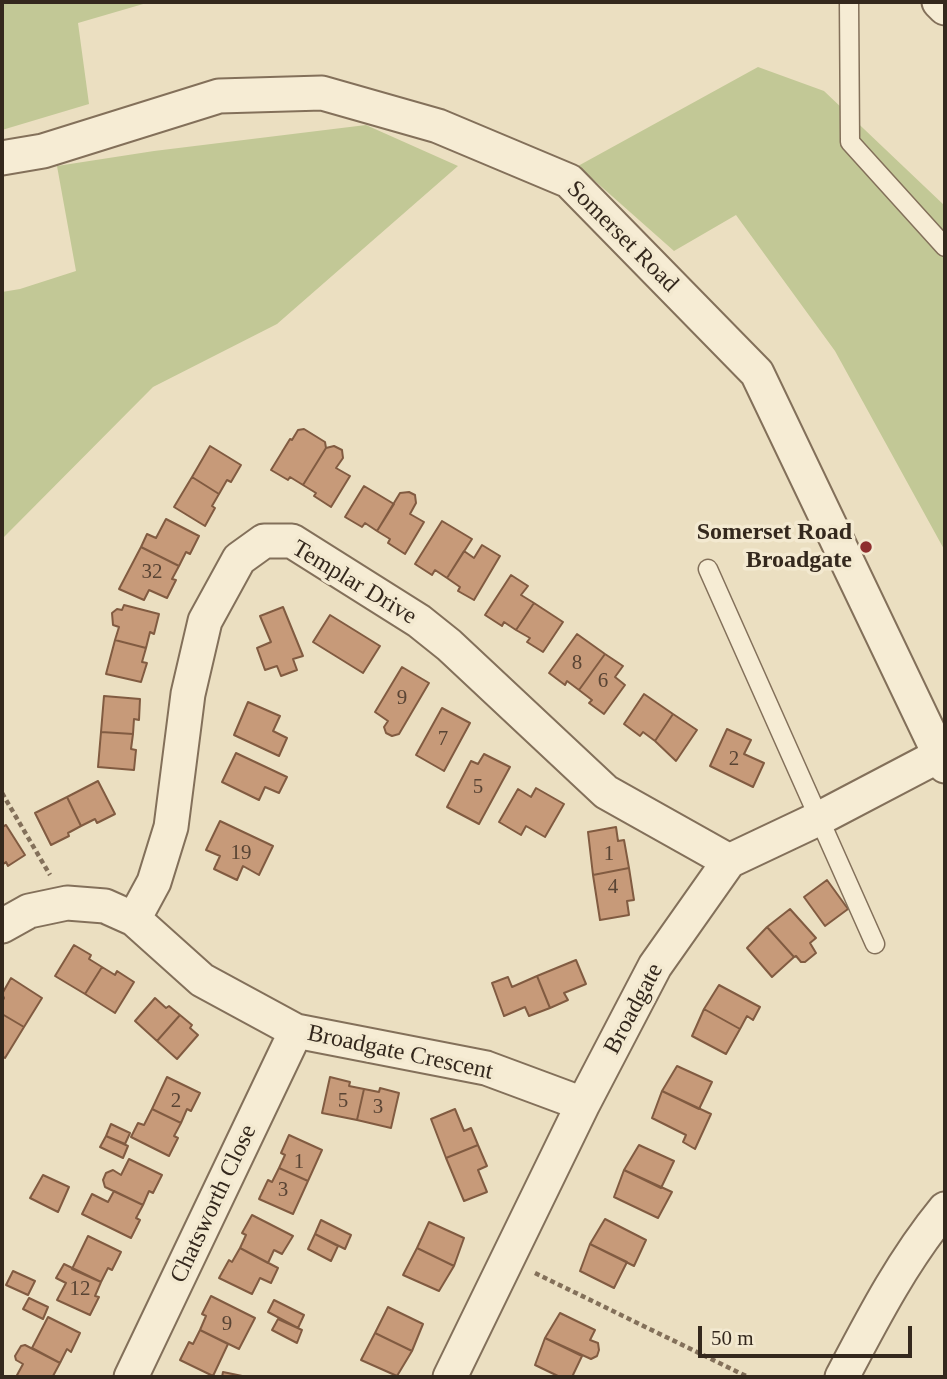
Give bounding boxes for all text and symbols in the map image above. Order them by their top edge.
street label: Somerset Road [560,175,684,299]
place label: Somerset Road Broadgate [697,519,852,575]
street label: Templar Drive [286,535,422,631]
marker: Somerset Road Broadgate [858,539,874,555]
house number: 32 [142,559,162,585]
house number: 8 [572,650,582,676]
house number: 6 [598,668,608,694]
house number: 9 [397,685,407,711]
house number: 7 [438,726,448,752]
house number: 2 [729,746,739,772]
house number: 5 [473,774,483,800]
house number: 19 [230,840,252,866]
house number: 1 [604,841,614,867]
house number: 4 [608,874,618,900]
street label: Broadgate [598,959,670,1059]
street label: Broadgate Crescent [305,1019,495,1087]
house number: 2 [171,1088,181,1114]
house number: 5 [338,1088,348,1114]
house number: 3 [373,1094,383,1120]
street label: Chatsworth Close [165,1120,263,1288]
house number: 1 [294,1149,304,1175]
house number: 3 [278,1177,288,1203]
house number: 12 [70,1276,90,1302]
house number: 9 [222,1311,232,1337]
scale bar [702,1312,916,1356]
text: 50 m [711,1326,754,1350]

